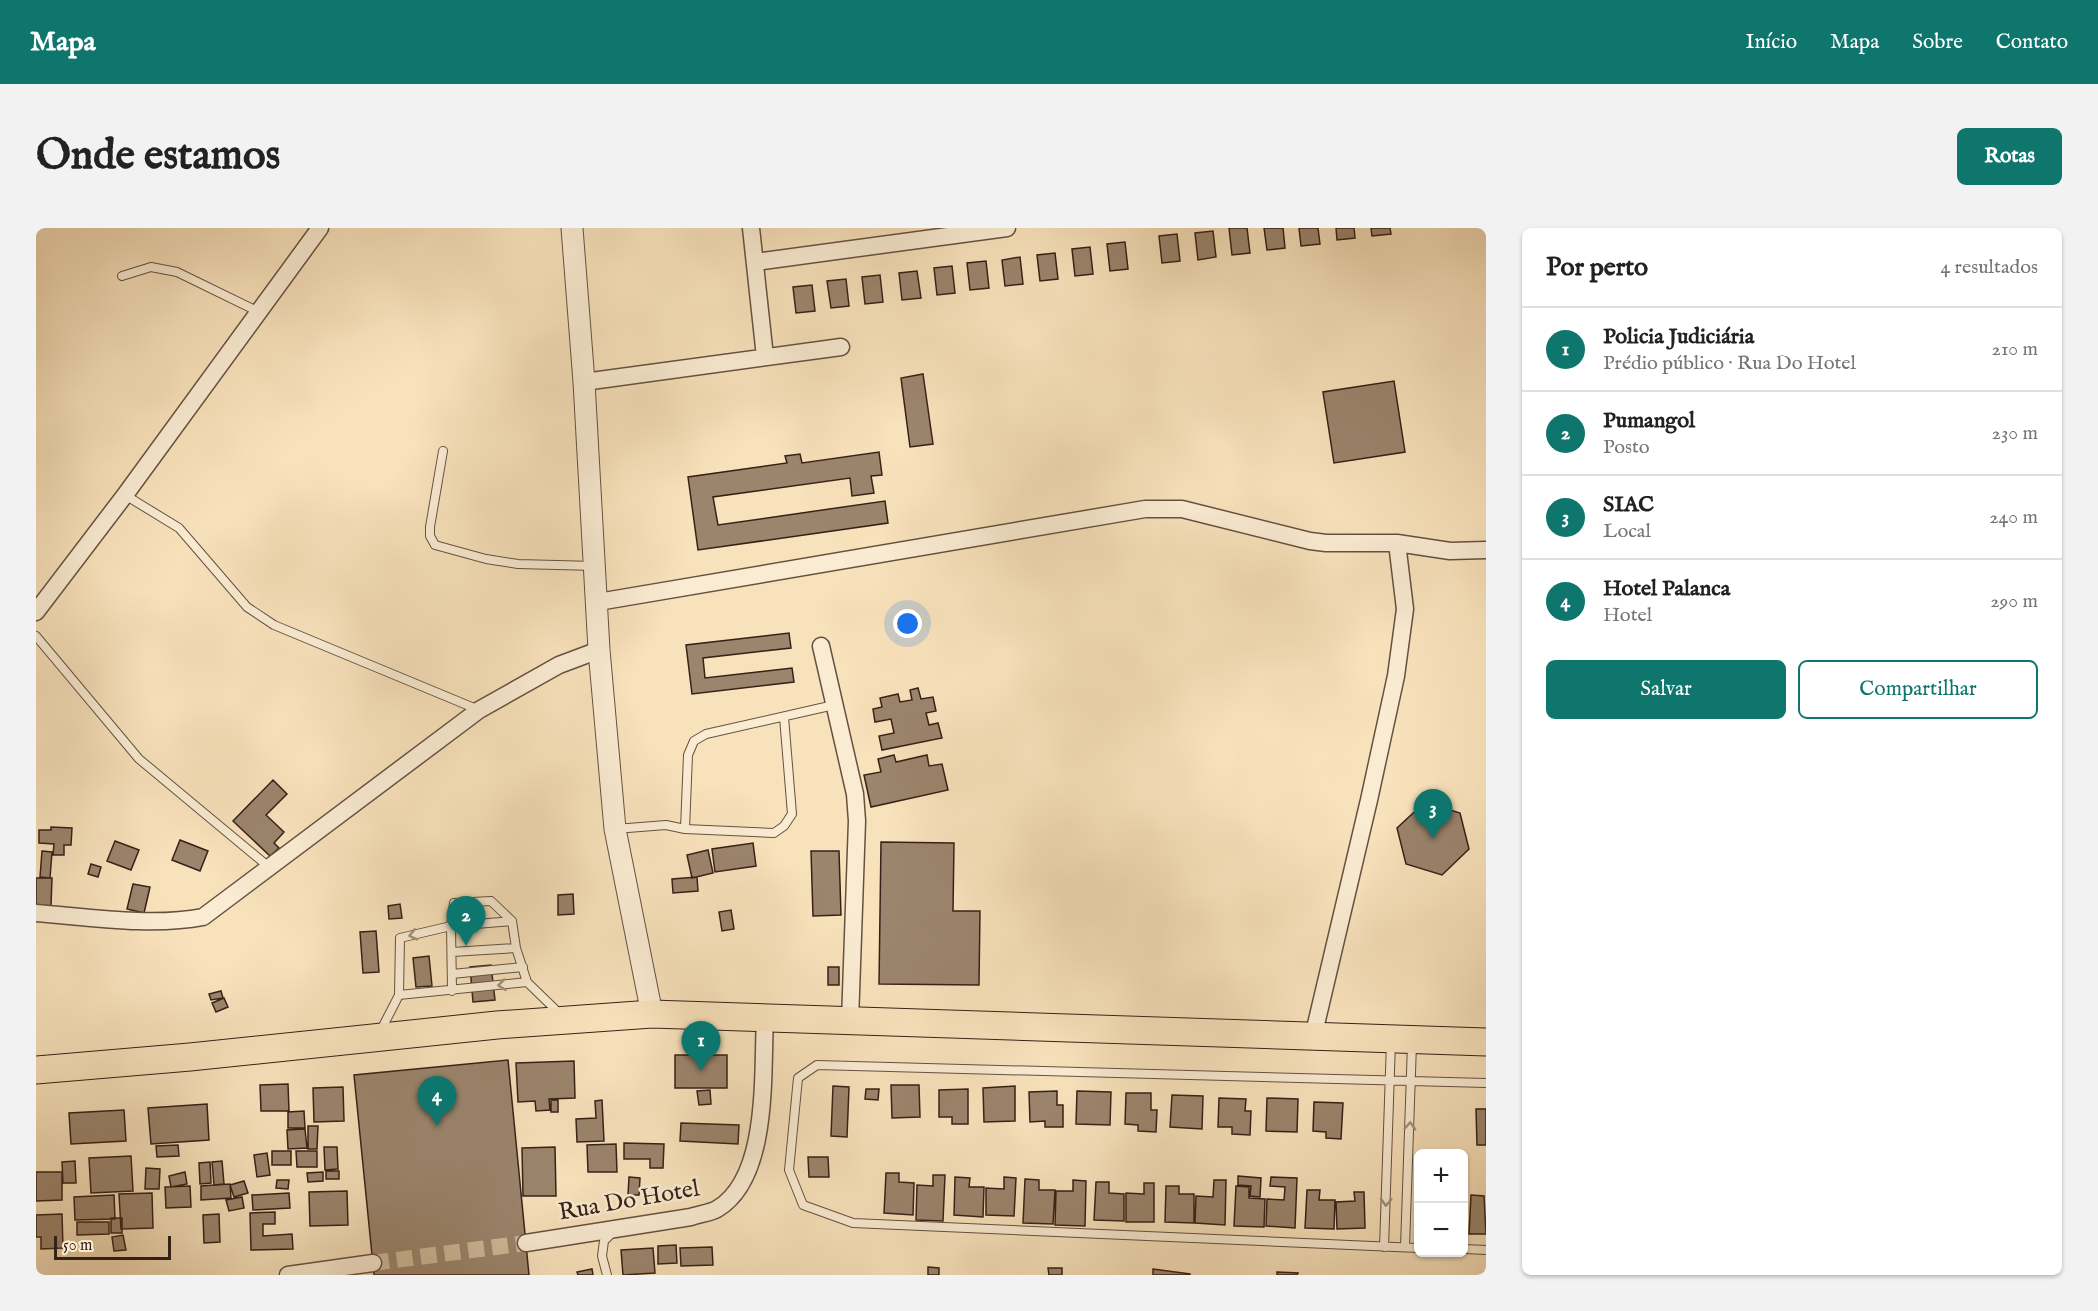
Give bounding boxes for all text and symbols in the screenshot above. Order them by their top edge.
text: Mapa [30,25,96,60]
text: Início [1745,29,1797,56]
text: Mapa [1830,29,1879,56]
text: Sobre [1912,29,1963,56]
text: Contato [1996,29,2068,56]
button: Rotas [1957,128,2062,185]
text: Onde estamos [36,130,280,183]
text: Por perto [1546,251,1648,284]
text: 4 resultados [1940,255,2038,280]
text: Policia Judiciária [1603,323,1754,351]
text: 1 [1562,337,1569,362]
text: 210 m [1992,337,2038,362]
text: Prédio público · Rua Do Hotel [1603,351,1856,376]
text: Pumangol [1603,407,1695,435]
text: 2 [1561,421,1570,446]
text: 230 m [1992,421,2038,446]
text: Posto [1603,435,1650,460]
text: SIAC [1603,491,1654,519]
text: 3 [1562,505,1569,530]
text: 240 m [1989,505,2038,530]
text: Local [1603,519,1651,544]
text: Hotel Palanca [1603,575,1730,603]
text: 4 [1561,589,1570,614]
text: 290 m [1990,589,2038,614]
text: Hotel [1603,603,1652,628]
your location [893,609,922,638]
button: Salvar [1546,660,1786,719]
button: Compartilhar [1798,660,2038,719]
pin: 3 [1414,790,1452,839]
pin: 2 [446,896,486,946]
one-way arrow [408,928,418,941]
one-way arrow [498,978,507,991]
pin: 1 [682,1022,720,1071]
pin: 4 [418,1076,456,1126]
one-way arrow [1403,1121,1416,1130]
map controls [1414,1149,1468,1257]
button: + [1414,1149,1468,1203]
street label: Rua Do Hotel [556,1173,702,1229]
one-way arrow [1380,1198,1392,1207]
button: − [1414,1203,1468,1257]
scale bar [54,1233,171,1260]
text: 50 m [63,1236,92,1256]

